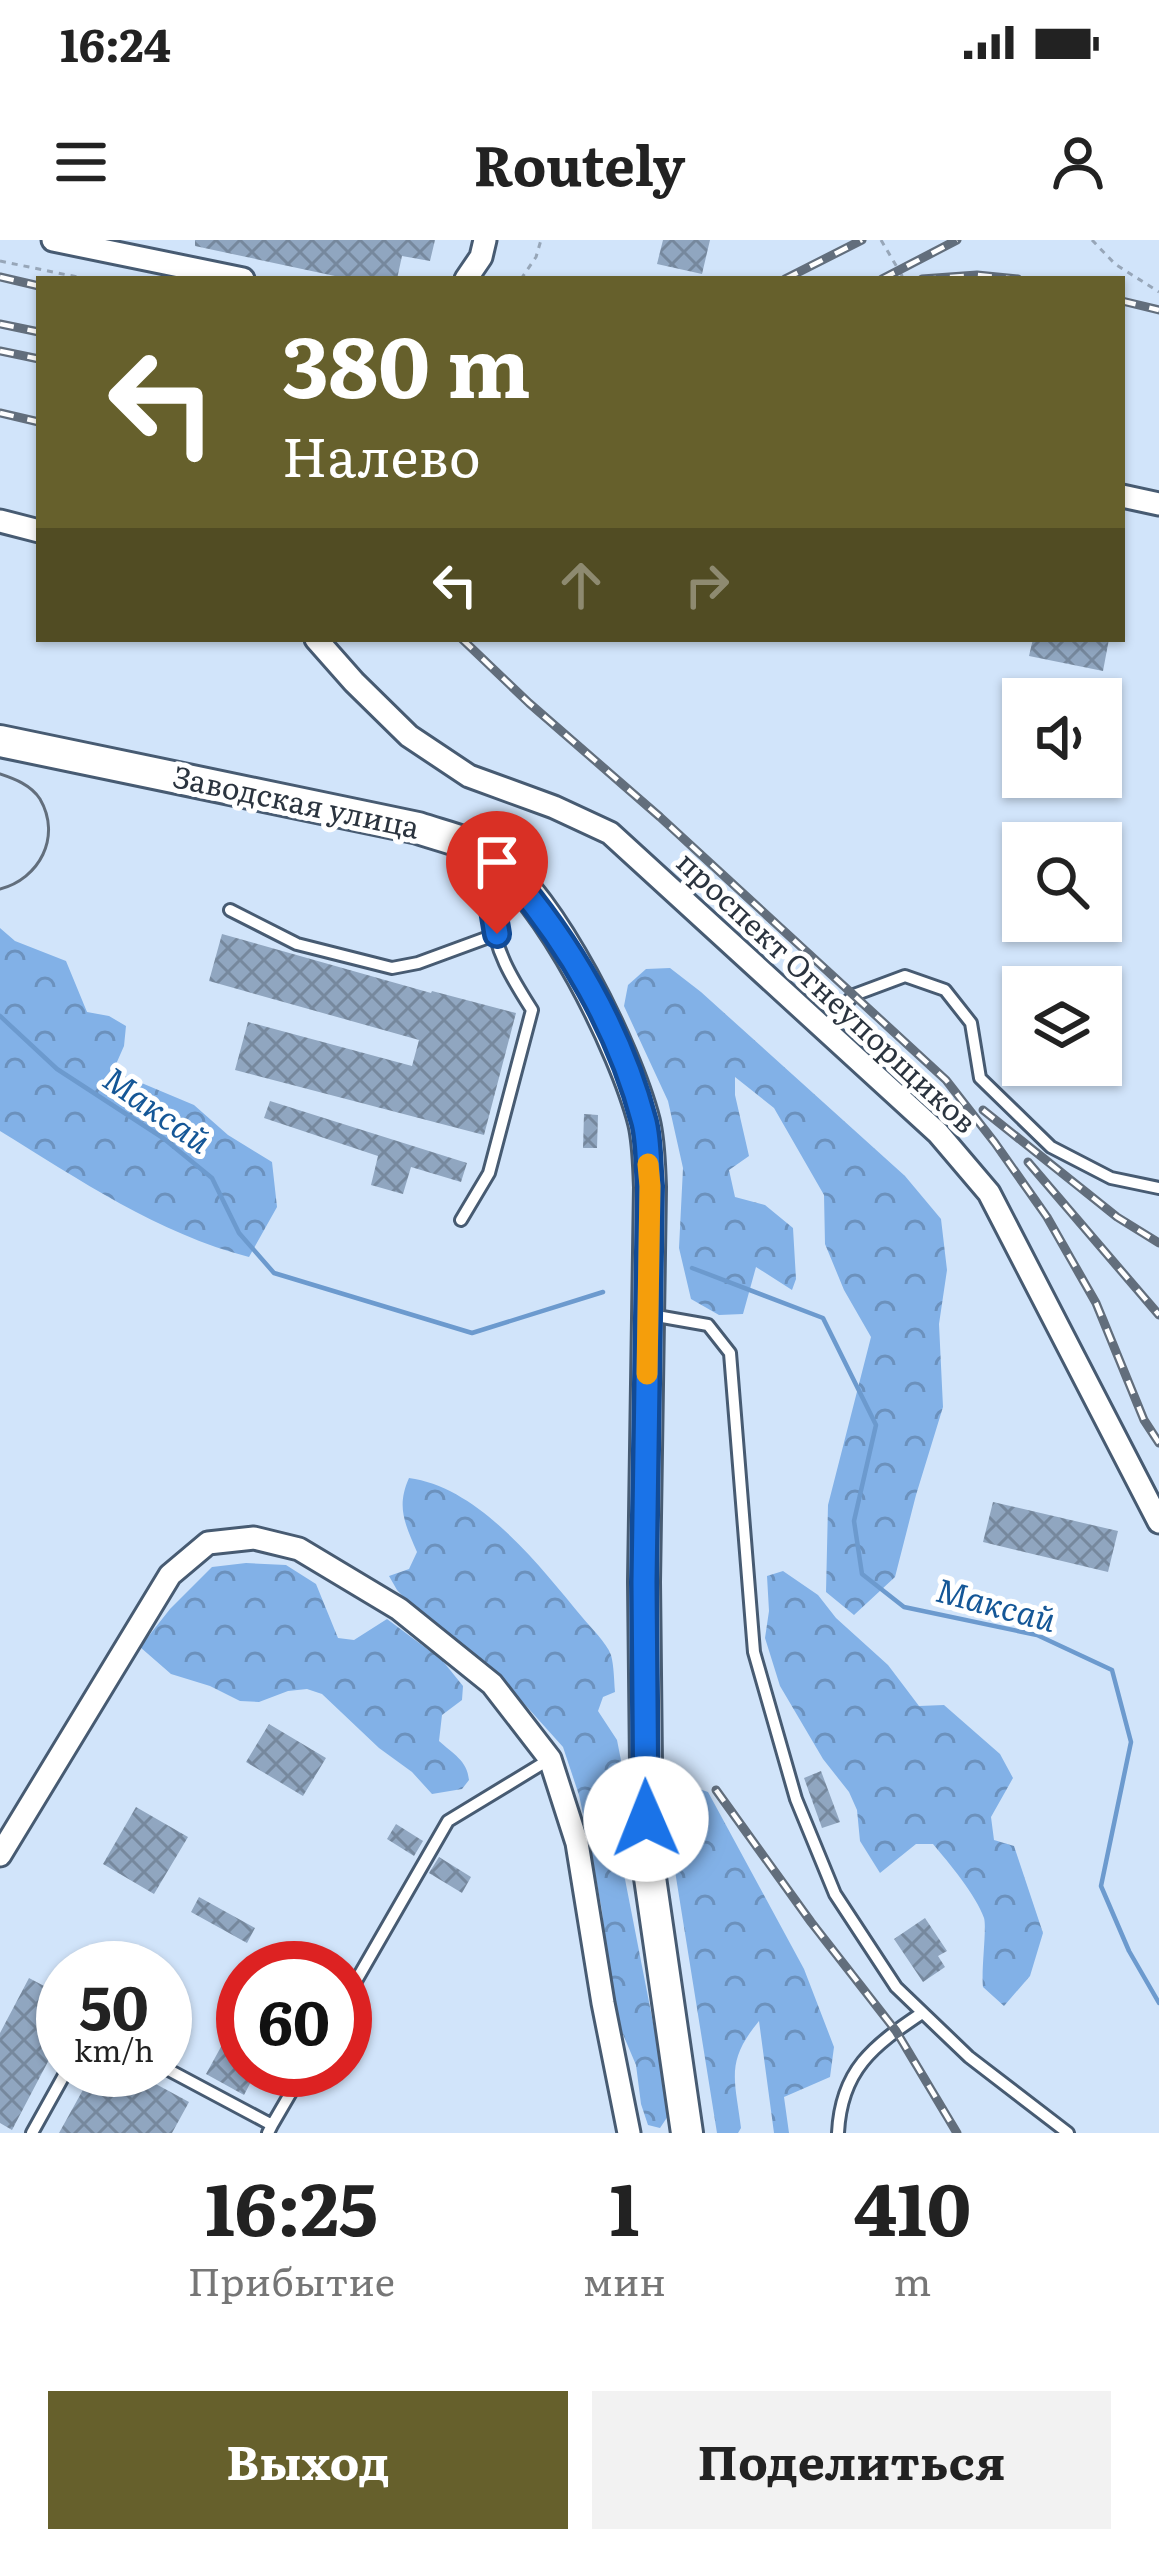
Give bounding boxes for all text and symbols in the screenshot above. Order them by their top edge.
text: 16:24 [60,9,171,76]
text: Routely [474,122,685,203]
icon: menu [48,129,114,195]
icon: person [1045,129,1111,195]
text: 380 m [282,299,531,424]
icon: left [84,324,240,480]
text: Налево [282,413,481,494]
icon: left [422,552,488,618]
icon: ahead [548,552,614,618]
icon: right [674,552,740,618]
map controls [1002,678,1122,1086]
button: sound [1002,678,1122,798]
street label: Заводская улица [169,752,425,848]
pin [446,811,548,934]
button: search [1002,822,1122,942]
icon: arrive [464,829,530,895]
street label: проспект Огнеупорщиков [668,840,988,1142]
button: layers [1002,966,1122,1086]
water label: Максай [94,1053,223,1163]
water label: Максай [931,1563,1062,1642]
position arrow [583,1756,709,1882]
speed limit sign: 60 [216,1941,372,2097]
text: 50 [79,1959,149,2048]
text: km/h [74,2027,154,2071]
text: 16:25 [205,2151,378,2258]
text: 1 [609,2151,639,2258]
text: 410 [854,2151,971,2258]
text: Прибытие [188,2250,395,2308]
text: мин [583,2250,666,2308]
text: m [893,2250,931,2308]
button: Выход [48,2391,568,2529]
button: Поделиться [592,2391,1111,2529]

